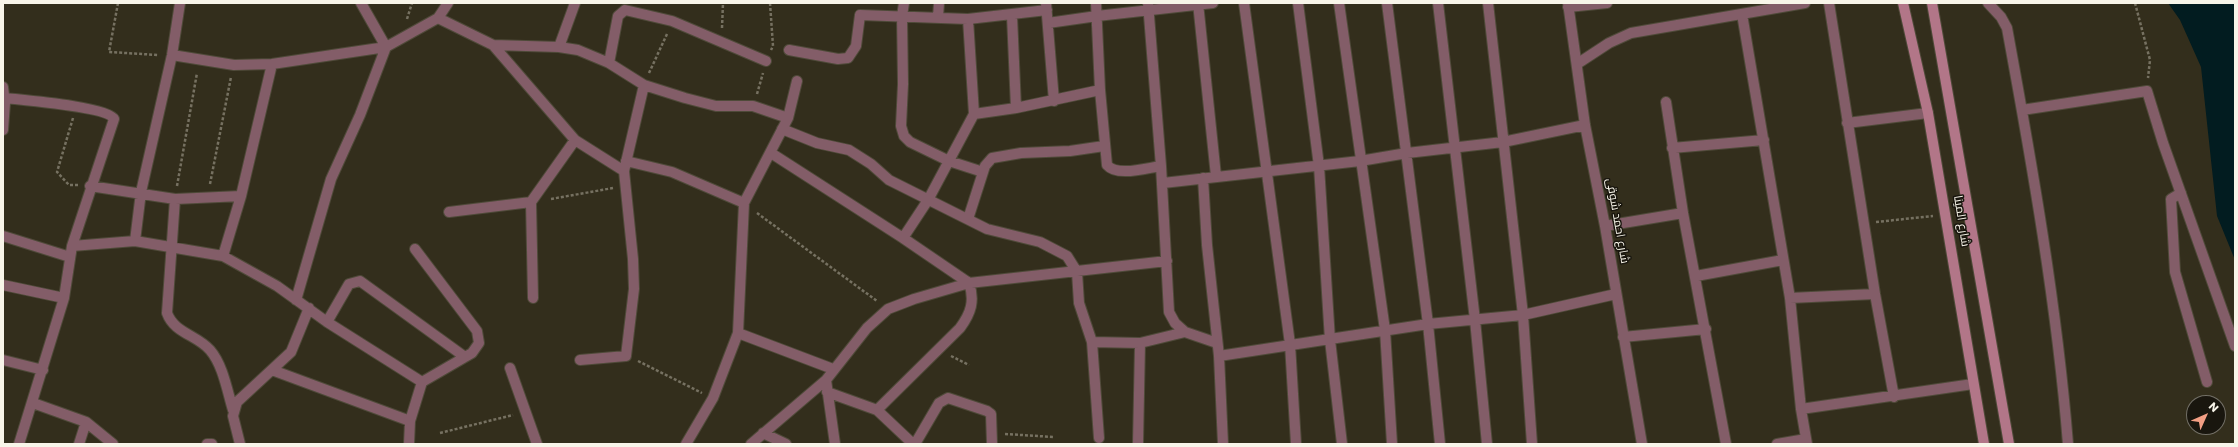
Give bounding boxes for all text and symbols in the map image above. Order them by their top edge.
street label: شارع احمد شوقى [1602,177,1632,265]
street label: شارع المينا [1950,194,1972,248]
north arrow [2186,395,2226,435]
text: N [2205,399,2222,416]

